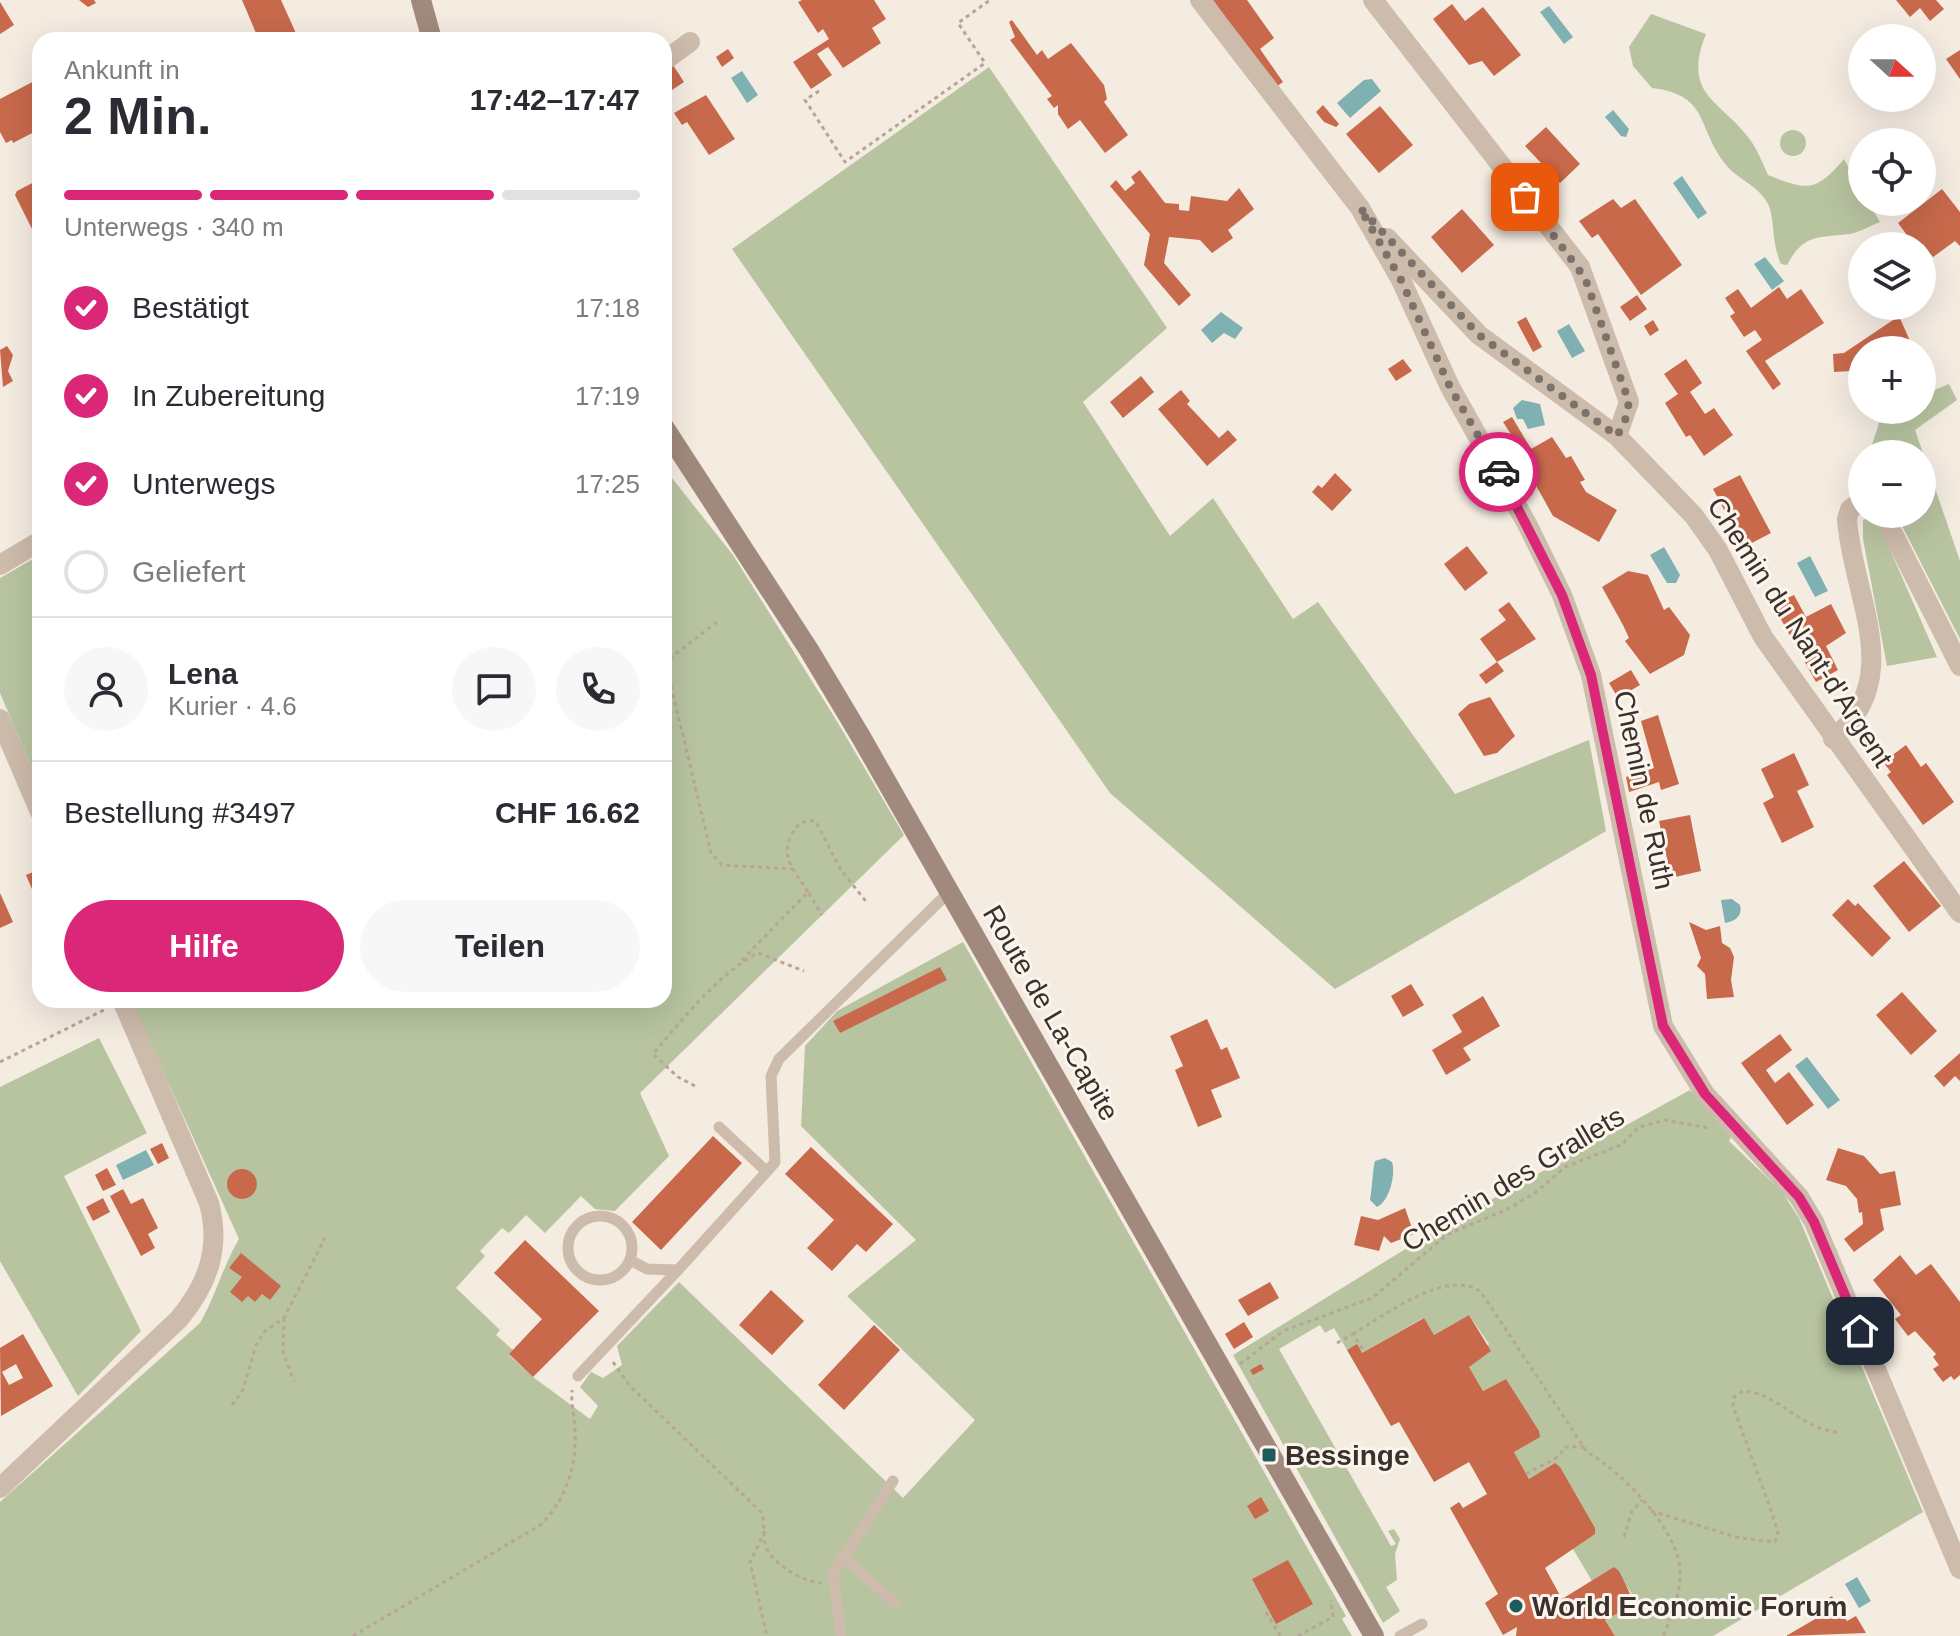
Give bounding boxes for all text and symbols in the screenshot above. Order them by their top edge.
north arrow [1848,24,1936,112]
map controls [1848,24,1936,528]
text: Ankunft in [64,55,180,85]
text: 17:42–17:47 [470,83,640,116]
text: 2 Min. [64,87,211,145]
button: locate [1848,128,1936,216]
pin [1491,163,1559,231]
icon: bag [1503,175,1547,219]
text: Unterwegs · 340 m [64,212,284,242]
button: layers [1848,232,1936,320]
icon: check [64,286,108,330]
text: Bestätigt [132,291,249,324]
text: 17:18 [575,293,640,323]
button: + [1848,336,1936,424]
icon: check [64,374,108,418]
text: In Zubereitung [132,379,325,412]
text: 17:19 [575,381,640,411]
courier [1459,432,1539,512]
button: − [1848,440,1936,528]
icon: car [1477,450,1521,494]
icon: check [64,462,108,506]
text: Unterwegs [132,467,275,500]
text: 17:25 [575,469,640,499]
street label: Chemin du Nant-d'Argent [1701,491,1899,773]
text: Geliefert [132,555,245,588]
button: person [64,647,148,731]
button: chat [452,647,536,731]
button: phone [556,647,640,731]
text: Lena [168,657,238,690]
street label: Chemin de Ruth [1608,688,1680,892]
text: Kurier · 4.6 [168,691,297,721]
text: Bestellung #3497 [64,796,296,829]
text: CHF 16.62 [495,796,640,829]
button: Hilfe [64,900,344,992]
button: Teilen [360,900,640,992]
street label: Route de La-Capite [977,900,1125,1126]
street label: Chemin des Grallets [1396,1100,1630,1258]
pin [1826,1297,1894,1365]
icon: home [1838,1309,1882,1353]
place label: Bessinge [1285,1440,1410,1471]
marker: Bessinge [1260,1446,1278,1464]
place label: World Economic Forum [1532,1591,1847,1622]
marker: World Economic Forum [1507,1597,1525,1615]

